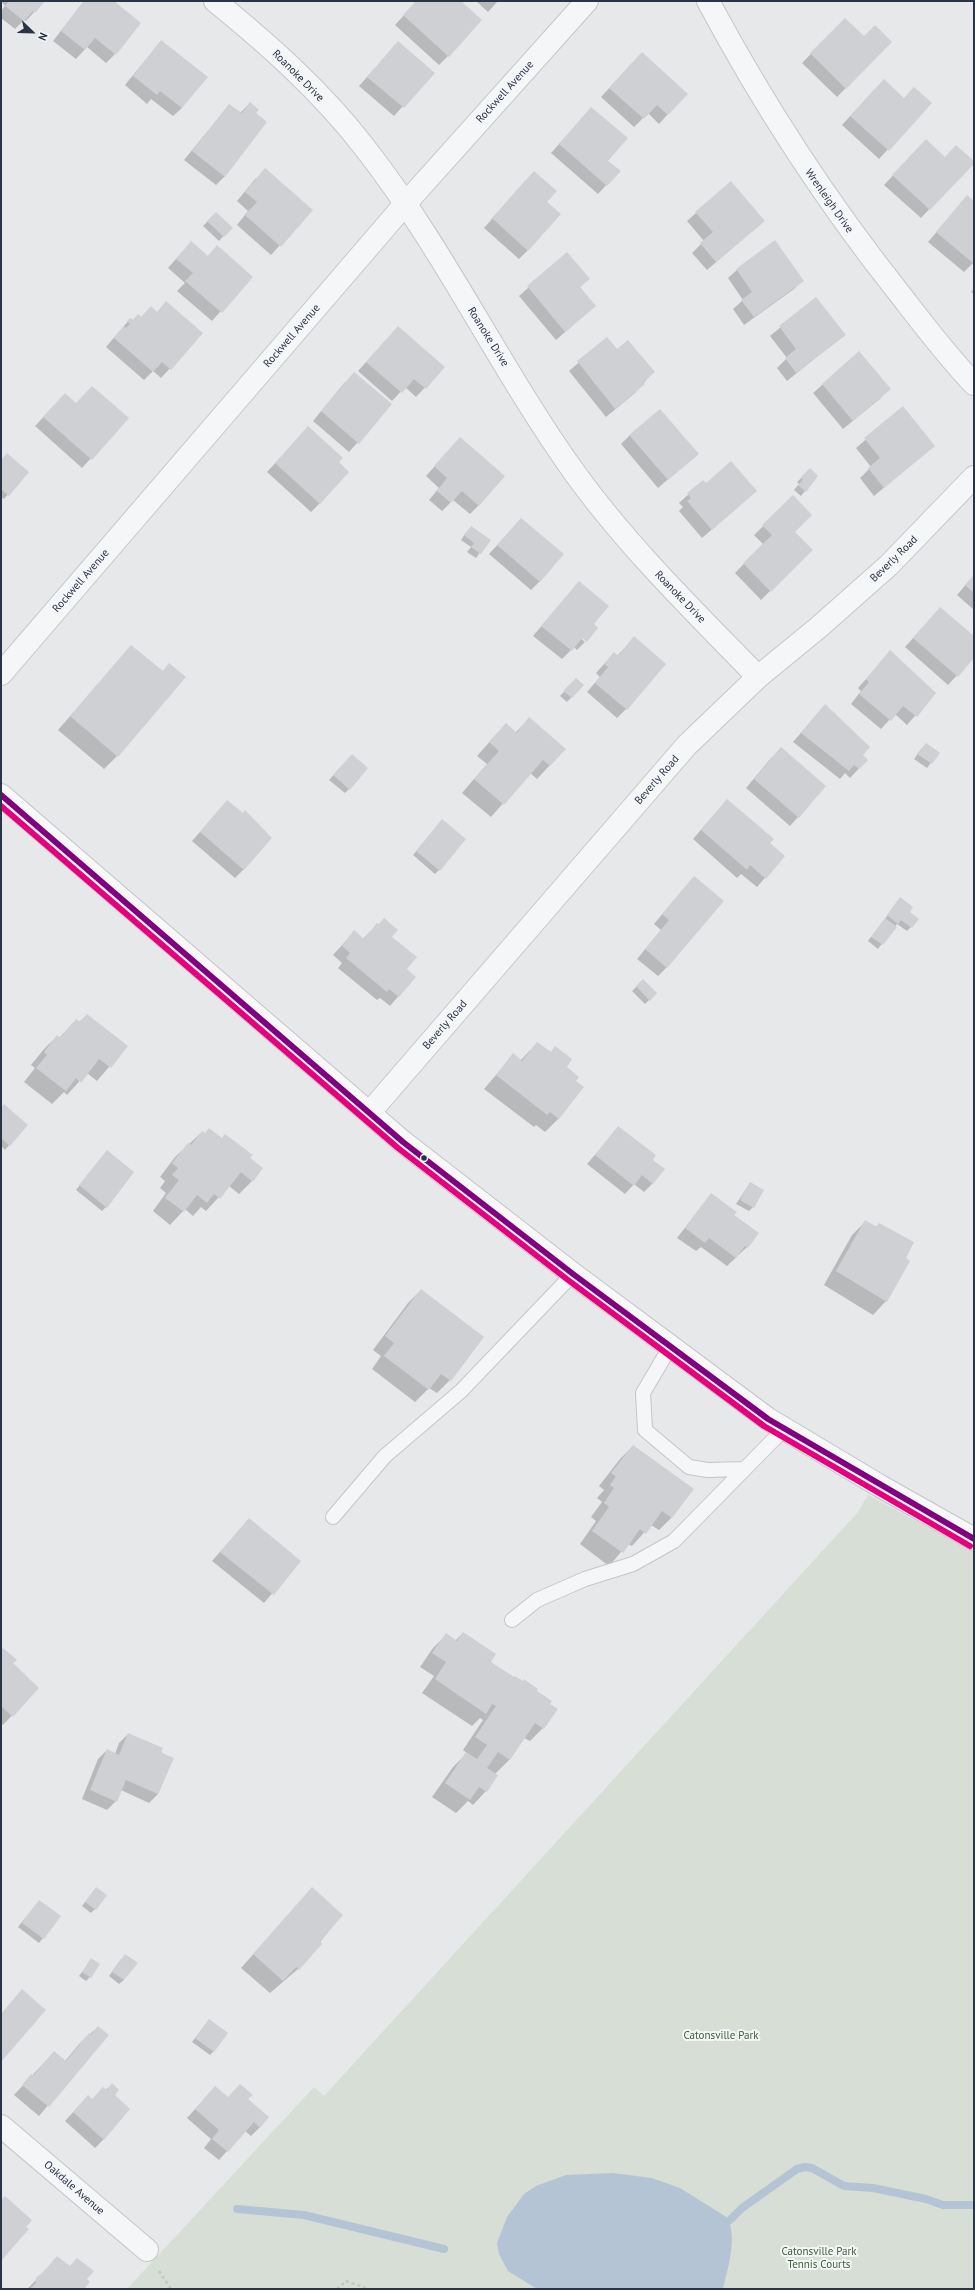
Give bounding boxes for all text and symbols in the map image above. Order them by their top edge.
north arrow [12,12,52,52]
text: N [35,31,51,43]
street label: Roanoke Drive [269,47,327,105]
street label: Rockwell Avenue [474,58,536,126]
street label: Wrenleigh Drive [802,166,856,236]
street label: Rockwell Avenue [261,302,323,370]
street label: Roanoke Drive [464,305,512,369]
street label: Beverly Road [868,533,920,585]
street label: Rockwell Avenue [50,547,112,615]
street label: Roanoke Drive [652,568,708,626]
street label: Beverly Road [632,753,682,807]
street label: Beverly Road [420,998,470,1052]
unlabelled marker [419,1153,429,1163]
park label: Catonsville Park [683,2029,759,2043]
street label: Oakdale Avenue [41,2158,107,2218]
park label: Catonsville Park Tennis Courts [781,2245,857,2271]

